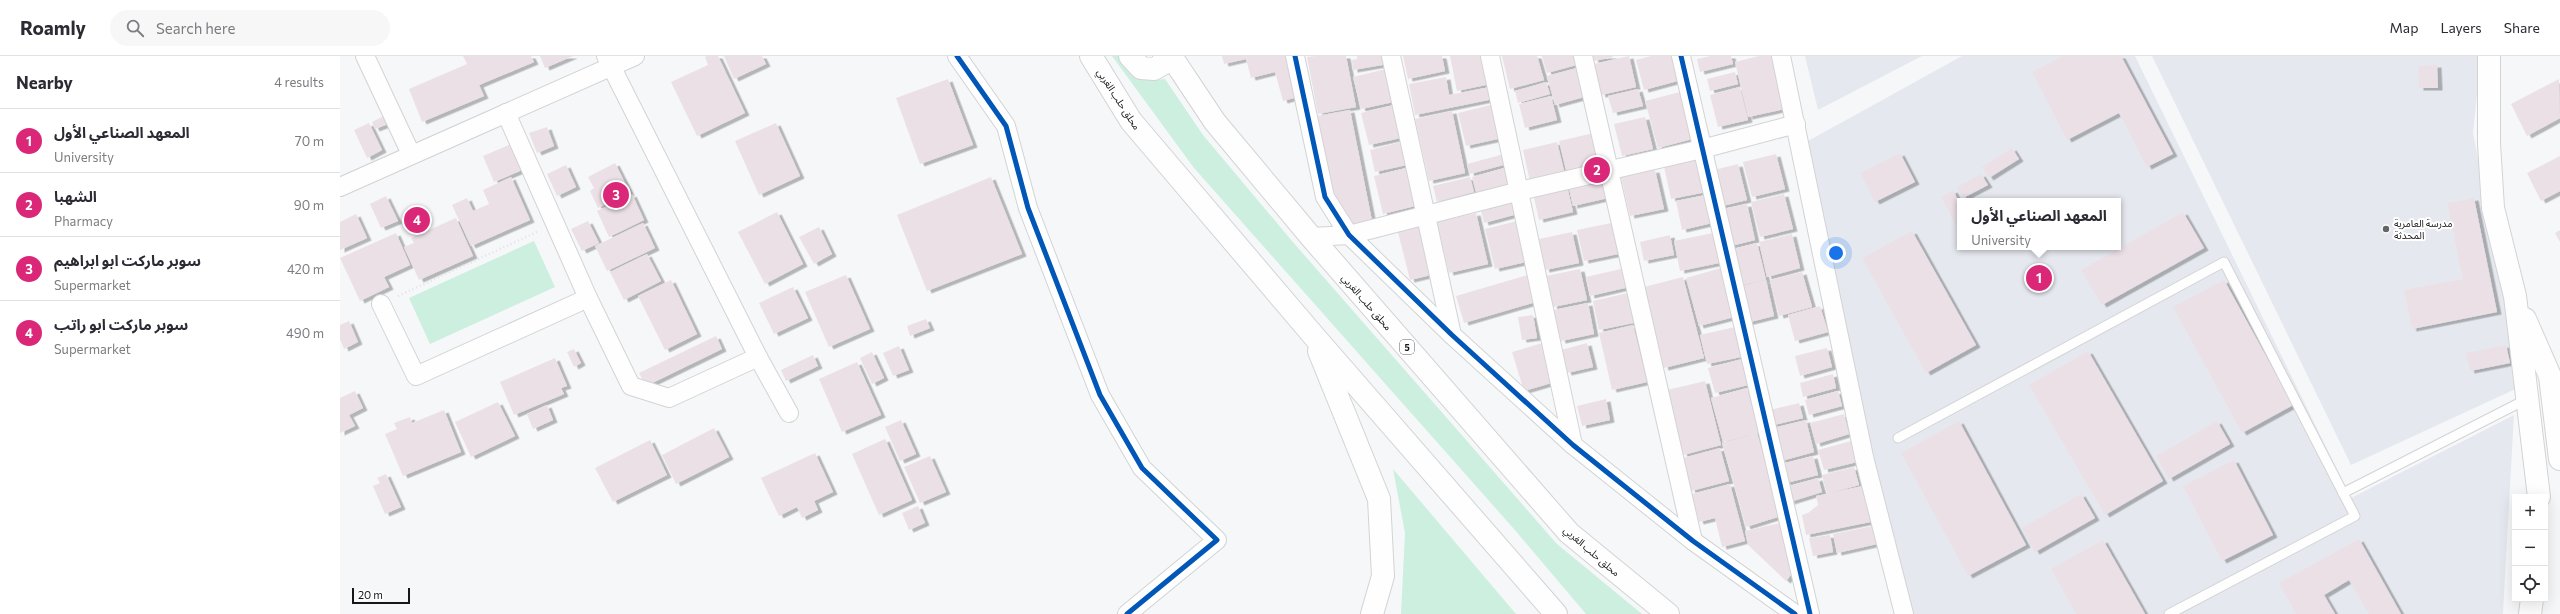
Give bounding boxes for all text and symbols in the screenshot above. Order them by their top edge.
search box [110,10,390,46]
text: Roamly [20,16,86,39]
icon: search [124,17,146,39]
text: Search here [156,19,235,37]
text: Map [2390,19,2418,36]
text: Layers [2440,19,2482,36]
text: Share [2504,19,2540,36]
street label: محلق حلب الغربي [1093,66,1143,133]
text: Nearby [16,72,73,93]
text: 4 results [274,74,324,90]
text: المعهد الصناعي الأول [54,123,190,141]
text: 1 [26,133,32,149]
text: 70 m [295,133,324,149]
text: University [54,149,114,165]
pin: 2 [1584,155,1610,185]
pin: 3 [603,180,629,210]
text: الشهبا [54,187,97,205]
text: 2 [25,197,33,213]
text: 90 m [294,197,324,213]
popup [1957,198,2121,250]
pin: 4 [404,205,430,235]
text: المعهد الصناعي الأول [1971,206,2107,224]
text: Pharmacy [54,213,113,229]
place label: مدرسة العامرية المحدثة [2394,217,2452,241]
marker: مدرسة العامرية المحدثة [2381,224,2391,234]
text: University [1971,232,2031,248]
your location [1826,243,1846,263]
text: سوبر ماركت ابو ابراهيم [54,251,201,269]
text: 3 [25,261,33,277]
text: 420 m [287,261,324,277]
pin: 1 [2026,263,2052,293]
street label: محلق حلب الغربي [1338,272,1395,334]
text: Supermarket [54,277,131,293]
text: سوبر ماركت ابو راتب [54,315,188,333]
text: 4 [25,325,33,341]
text: 490 m [286,325,324,341]
road number: 5 [1400,340,1414,354]
text: Supermarket [54,341,131,357]
map controls [2512,494,2548,602]
button: + [2512,494,2548,530]
street label: محلق حلب الغربي [1560,523,1622,580]
button: − [2512,530,2548,566]
button: locate [2512,566,2548,602]
scale bar [352,586,410,605]
text: 20 m [358,588,383,601]

